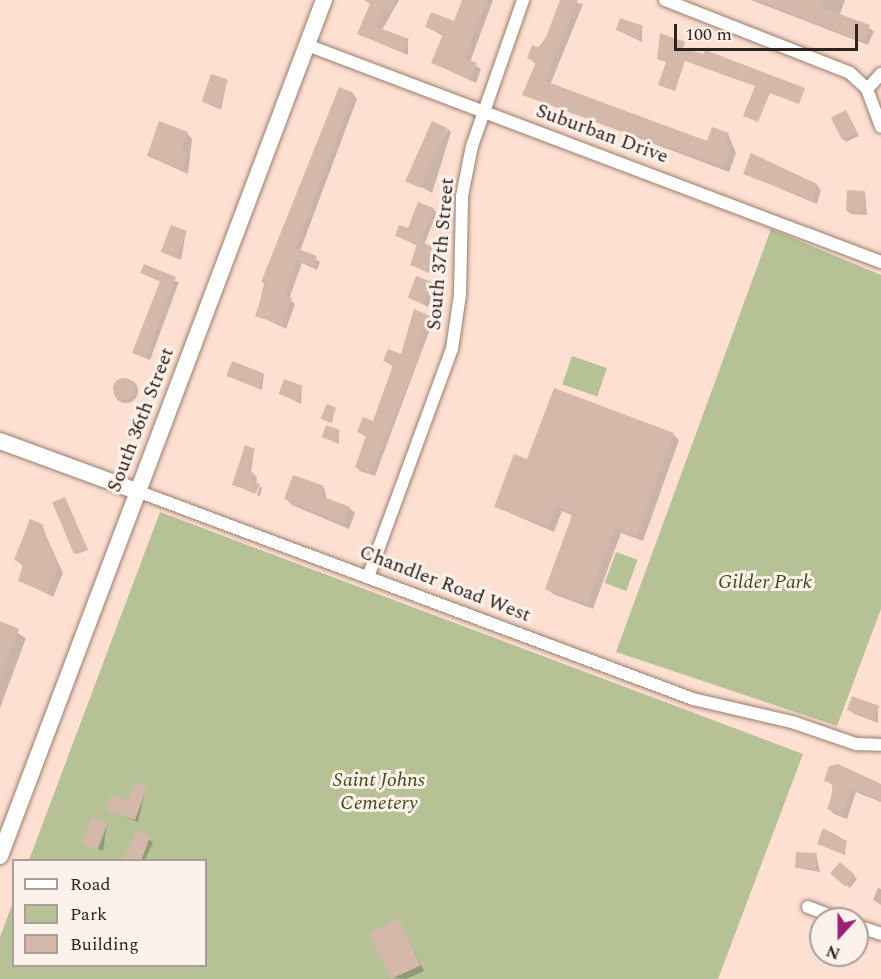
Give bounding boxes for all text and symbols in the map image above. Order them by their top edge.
scale bar [677,12,862,50]
text: 100 m [685,21,732,48]
street label: Suburban Drive [533,99,671,169]
street label: South 37th Street [422,177,460,331]
street label: South 36th Street [102,344,180,496]
street label: Chandler Road West [356,540,534,628]
park label: Gilder Park [718,570,812,594]
park label: Saint Johns Cemetery [333,769,425,816]
legend [12,859,207,967]
text: Road [70,871,111,898]
text: Park [70,901,107,928]
north arrow [809,907,869,967]
text: Building [70,931,139,958]
text: N [823,938,844,965]

